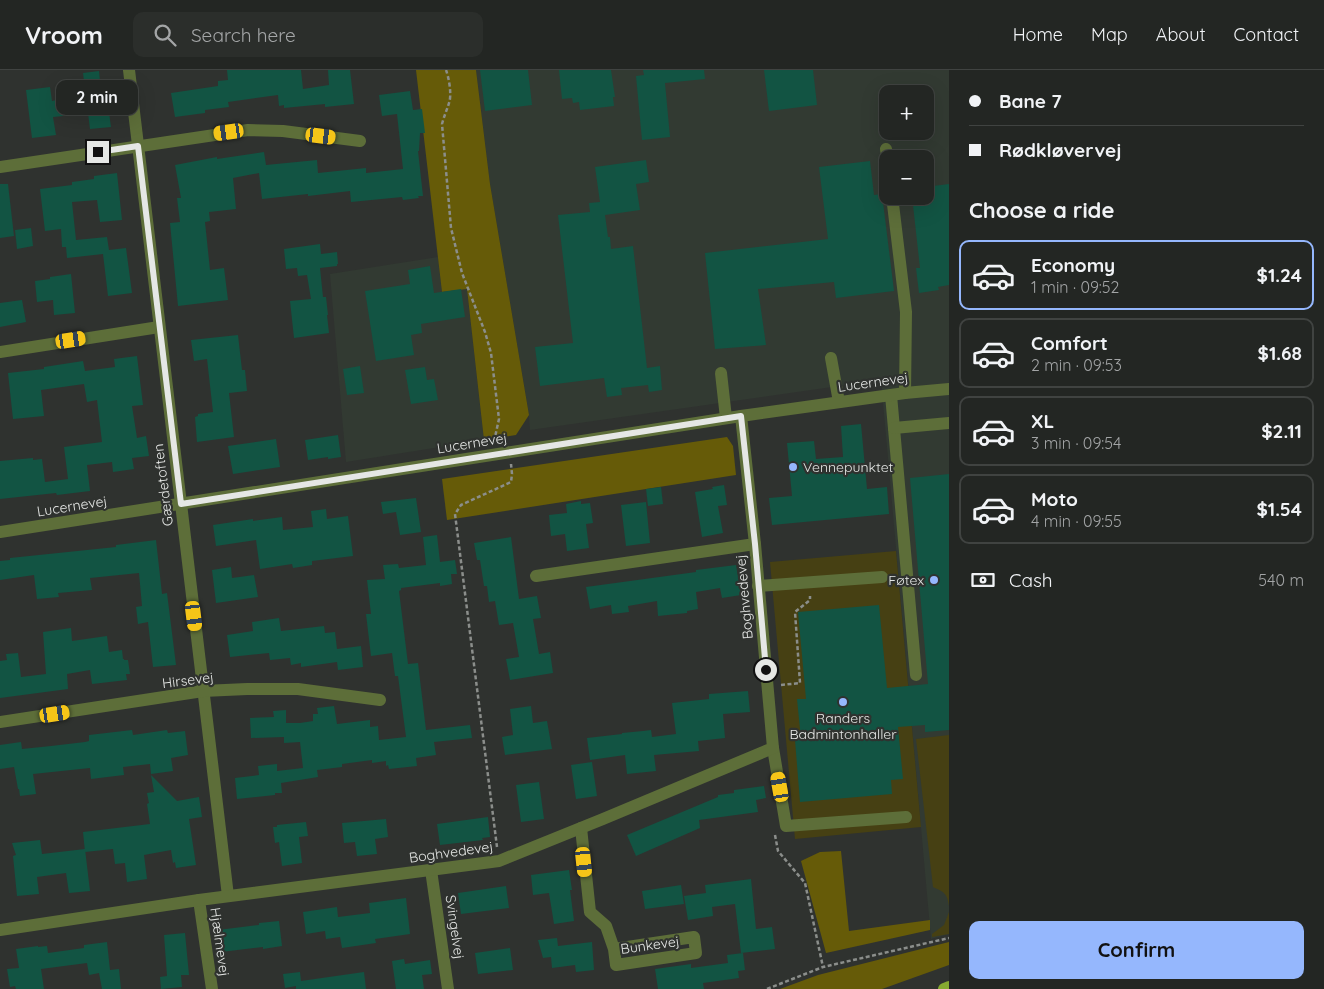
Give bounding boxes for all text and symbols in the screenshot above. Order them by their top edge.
search box [133,12,483,57]
text: Vroom [25,20,103,50]
icon: search [151,21,179,49]
text: Search here [191,23,296,47]
text: Home [1013,23,1063,46]
text: Map [1091,23,1128,46]
text: About [1156,23,1206,46]
text: Contact [1234,23,1299,46]
callout: 2 min [57,79,139,114]
map controls [879,85,934,205]
button: + [879,85,934,140]
text: 2 min [76,87,118,107]
text: Bane 7 [999,89,1062,113]
car [213,122,244,142]
car [305,127,336,145]
text: Rødkløvervej [999,138,1121,162]
route end [87,141,109,163]
button: − [879,150,934,205]
text: Choose a ride [969,196,1114,224]
icon: car [971,253,1016,298]
text: Economy [1031,253,1115,277]
text: $1.24 [1257,263,1302,287]
text: 1 min · 09:52 [1031,277,1119,297]
car [55,330,86,350]
icon: car [971,331,1016,376]
text: Comfort [1031,331,1108,355]
text: $1.68 [1258,341,1302,365]
text: 2 min · 09:53 [1031,355,1122,375]
street label: Lucernevej [837,368,909,396]
icon: car [971,409,1016,454]
text: XL [1031,409,1054,433]
text: $2.11 [1261,419,1302,443]
street label: Lucernevej [436,429,508,457]
text: 3 min · 09:54 [1031,433,1121,453]
street label: Gærdetoften [149,443,177,527]
place label: Vennepunktet [803,458,894,476]
marker: Vennepunktet [787,461,799,473]
icon: car [971,487,1016,532]
text: Moto [1031,487,1078,511]
street label: Lucernevej [36,492,108,520]
text: $1.54 [1256,497,1302,521]
text: 4 min · 09:55 [1031,511,1122,531]
street label: Boghvedevej [731,554,757,640]
icon: cash [969,566,997,594]
text: Cash [1009,568,1053,592]
text: 540 m [1258,570,1304,590]
place label: Føtex [888,571,924,589]
marker: Føtex [928,574,940,586]
car [184,600,203,632]
route start [755,659,777,681]
street label: Hirsevej [161,668,215,692]
marker: Randers Badmintonhaller [837,696,849,708]
car [39,704,70,724]
place label: Randers Badmintonhaller [789,709,897,743]
car [770,771,789,803]
street label: Boghvedevej [408,837,494,867]
car [574,846,593,878]
street label: Svingelvej [442,894,468,960]
street label: Hjælmevej [206,906,234,978]
button: Confirm [969,921,1304,979]
street label: Bunkevej [619,932,681,958]

